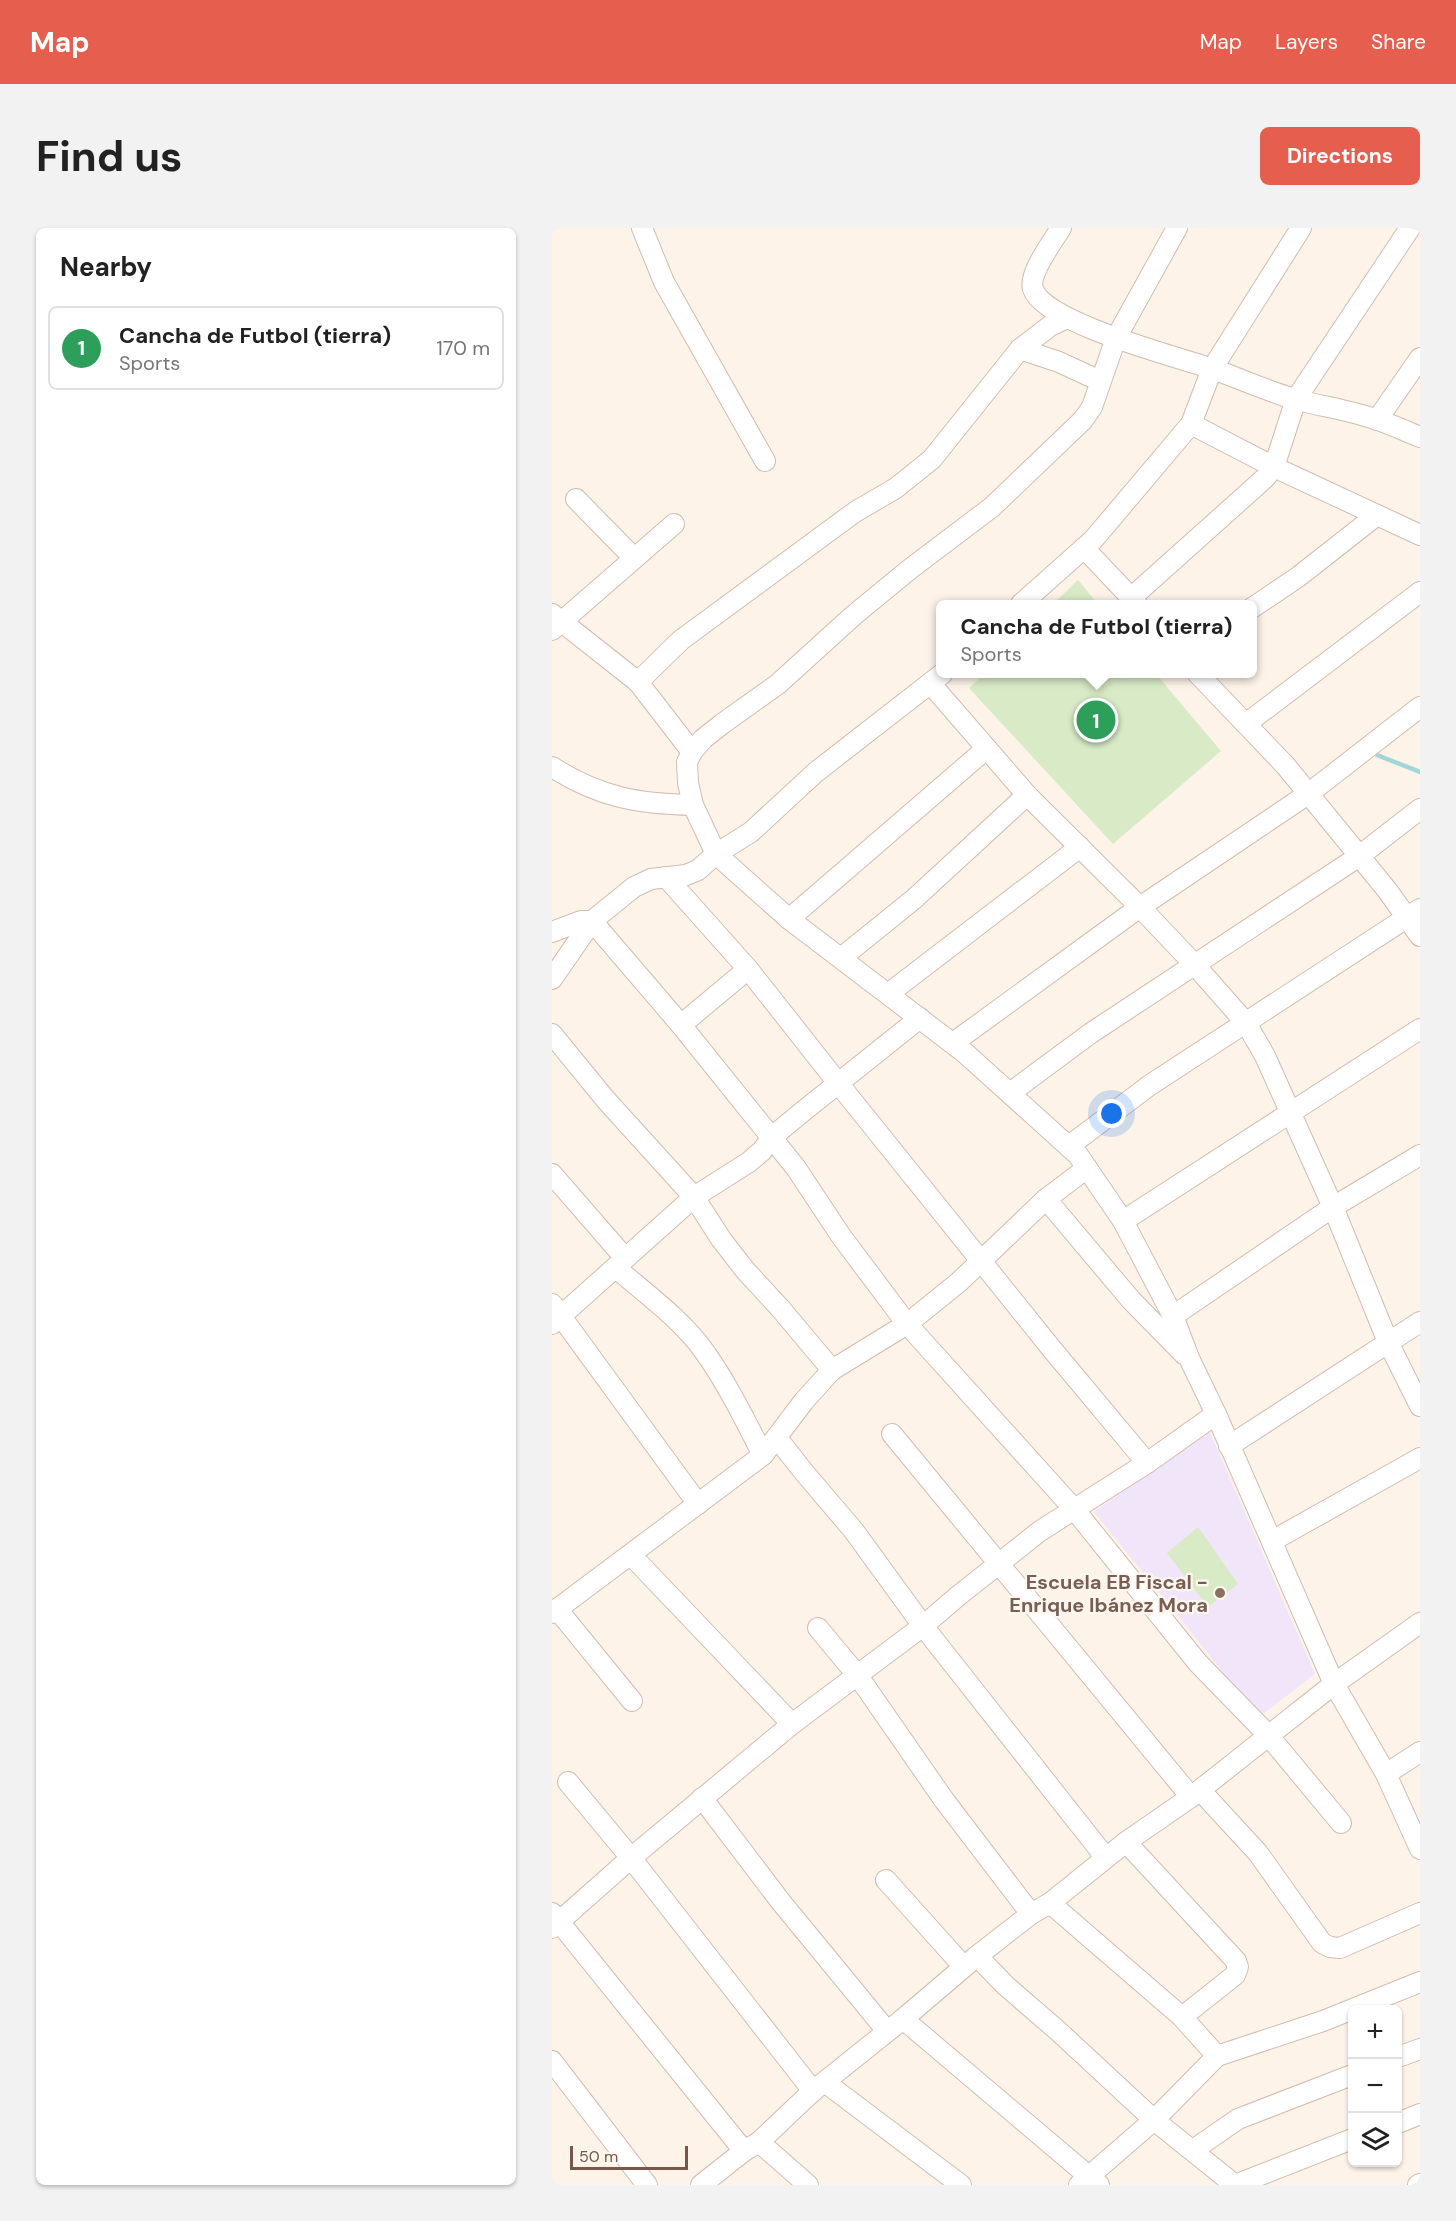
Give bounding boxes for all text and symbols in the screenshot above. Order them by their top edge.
text: Map [30,24,90,61]
text: Map [1200,28,1242,56]
text: Layers [1275,28,1338,56]
text: Share [1371,28,1426,56]
button: Directions [1260,127,1420,185]
text: Find us [36,129,182,184]
text: Nearby [60,250,152,284]
text: Cancha de Futbol (tierra) [119,321,391,350]
text: 1 [78,335,85,361]
text: 170 m [437,335,490,361]
text: Sports [119,350,180,376]
popup [936,600,1257,678]
text: Cancha de Futbol (tierra) [960,612,1233,641]
text: Sports [960,641,1022,667]
pin: 1 [1076,698,1116,742]
your location [1097,1099,1126,1128]
place label: Escuela EB Fiscal - Enrique Ibánez Mora [1009,1569,1208,1618]
marker: Escuela EB Fiscal - Enrique Ibánez Mora [1213,1586,1227,1600]
map controls [1348,2005,1402,2167]
button: + [1348,2005,1402,2059]
button: − [1348,2059,1402,2113]
button: layers [1348,2113,1402,2167]
scale bar [570,2143,688,2170]
text: 50 m [579,2146,618,2167]

